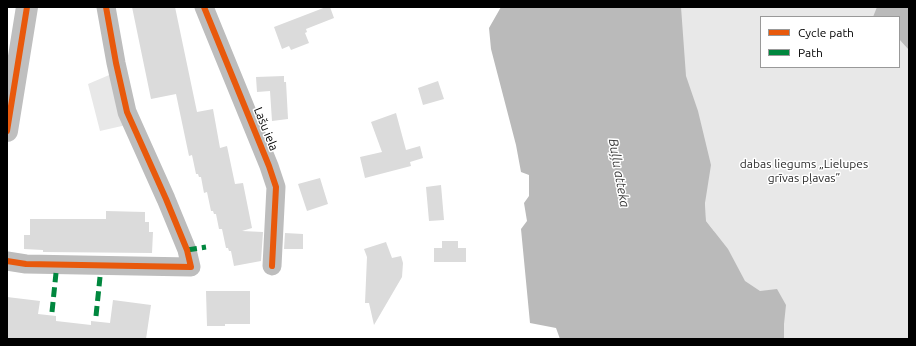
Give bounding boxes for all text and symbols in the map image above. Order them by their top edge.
legend [760,16,900,68]
text: Cycle path [798,26,854,39]
text: Path [798,46,823,59]
street label: Lašu iela [251,105,281,153]
water label: Buļļu atteka [605,137,633,209]
park label: dabas liegums „Lielupes grīvas pļavas” [740,157,868,185]

